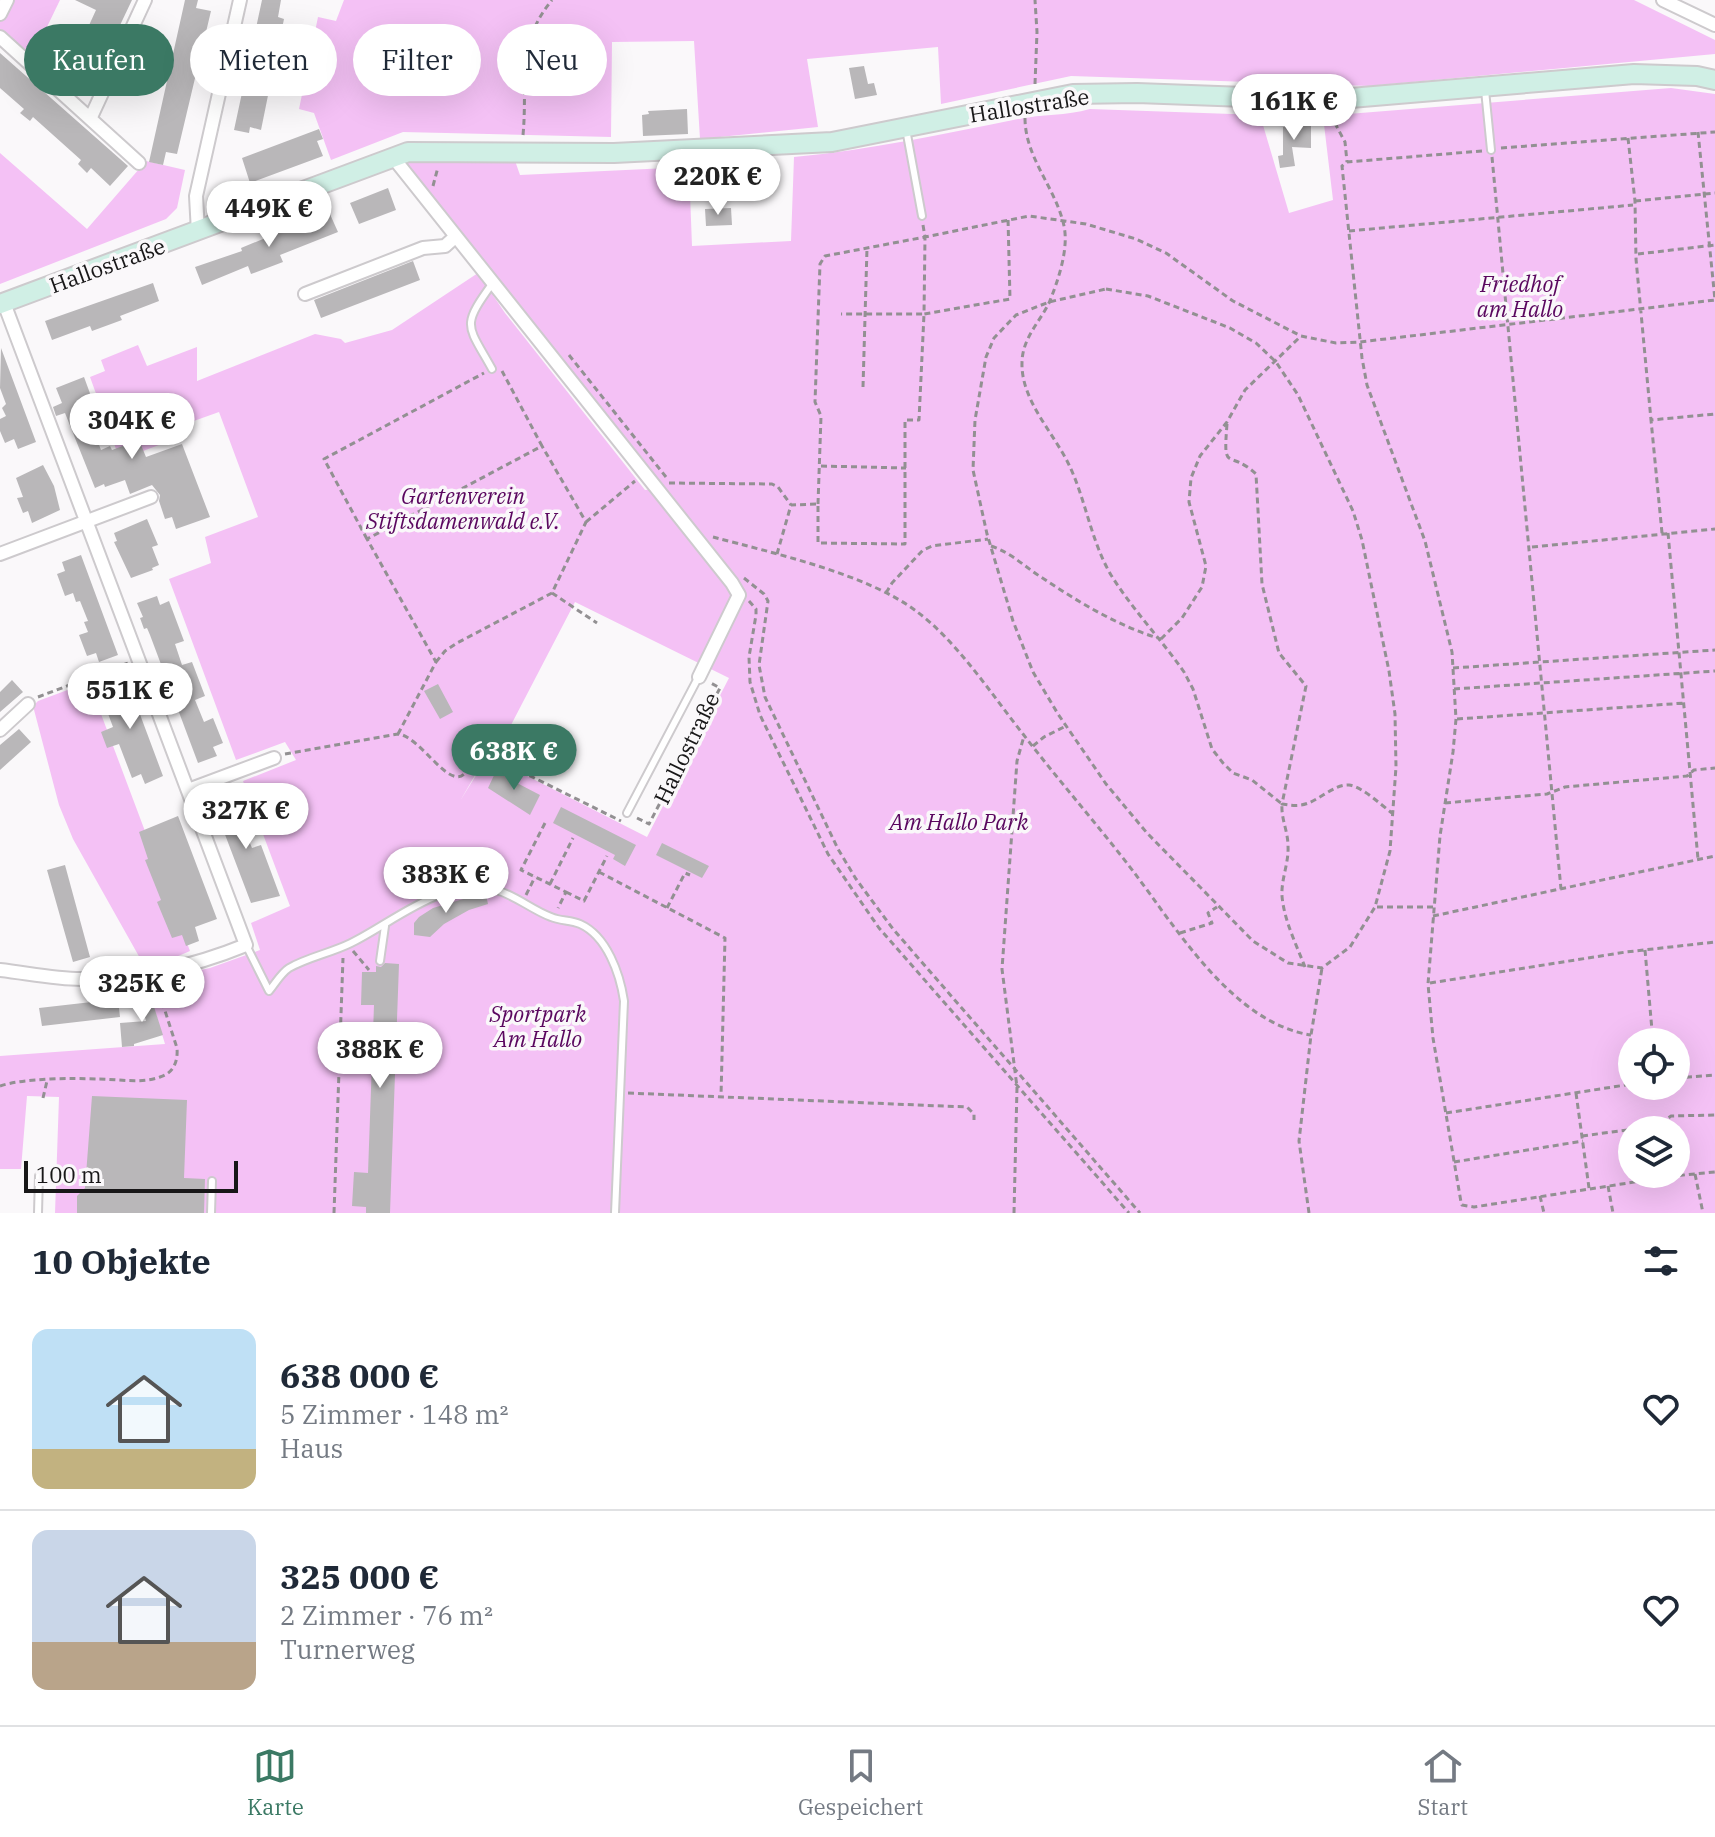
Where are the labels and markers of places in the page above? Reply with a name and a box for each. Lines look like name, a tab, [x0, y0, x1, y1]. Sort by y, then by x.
pin: 161K €	[1229, 74, 1359, 142]
pin: 220K €	[653, 149, 783, 217]
pin: 449K €	[204, 181, 334, 249]
pin: 304K €	[67, 393, 197, 461]
pin: 551K €	[65, 663, 195, 731]
pin: 638K €	[449, 724, 579, 792]
pin: 327K €	[181, 783, 311, 851]
pin: 383K €	[381, 847, 511, 915]
pin: 325K €	[77, 956, 207, 1024]
pin: 388K €	[315, 1022, 445, 1090]

